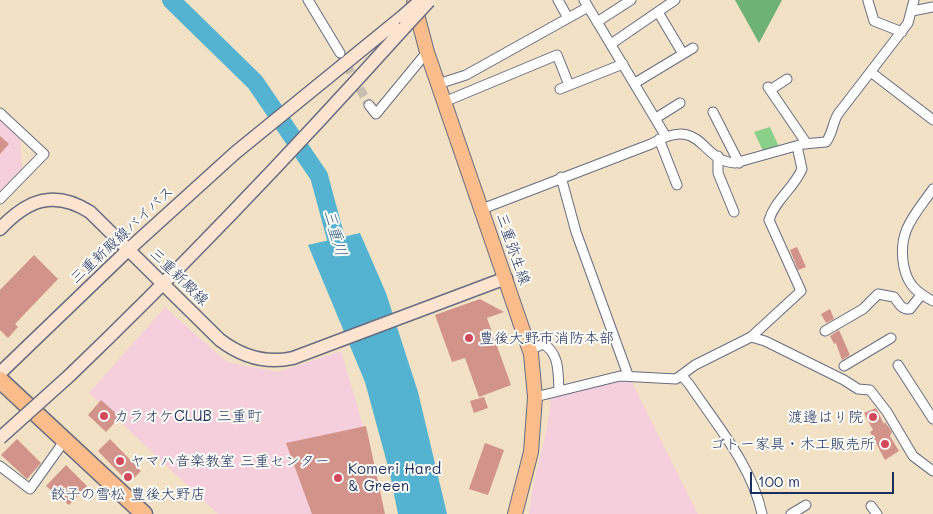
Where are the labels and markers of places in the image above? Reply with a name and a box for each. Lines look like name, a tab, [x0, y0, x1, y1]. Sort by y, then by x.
place label: 豊後大野市消防本部	[479, 329, 614, 347]
marker: 豊後大野市消防本部	[463, 332, 475, 344]
place label: カラオケCLUB 三重町	[114, 407, 262, 425]
place label: 渡邊はり院	[788, 408, 863, 426]
marker: カラオケCLUB 三重町	[98, 410, 110, 422]
marker: 渡邊はり院	[867, 411, 879, 423]
place label: ゴトー家具・木工販売所	[710, 435, 875, 453]
marker: ゴトー家具・木工販売所	[879, 438, 891, 450]
place label: ヤマハ音楽教室 三重センター	[130, 452, 330, 470]
marker: ヤマハ音楽教室 三重センター	[114, 455, 126, 467]
place label: Komeri Hard & Green	[348, 460, 441, 495]
marker: 餃子の雪松 豊後大野店	[122, 471, 134, 483]
marker: Komeri Hard & Green	[332, 472, 344, 484]
place label: 餃子の雪松 豊後大野店	[51, 485, 205, 503]

